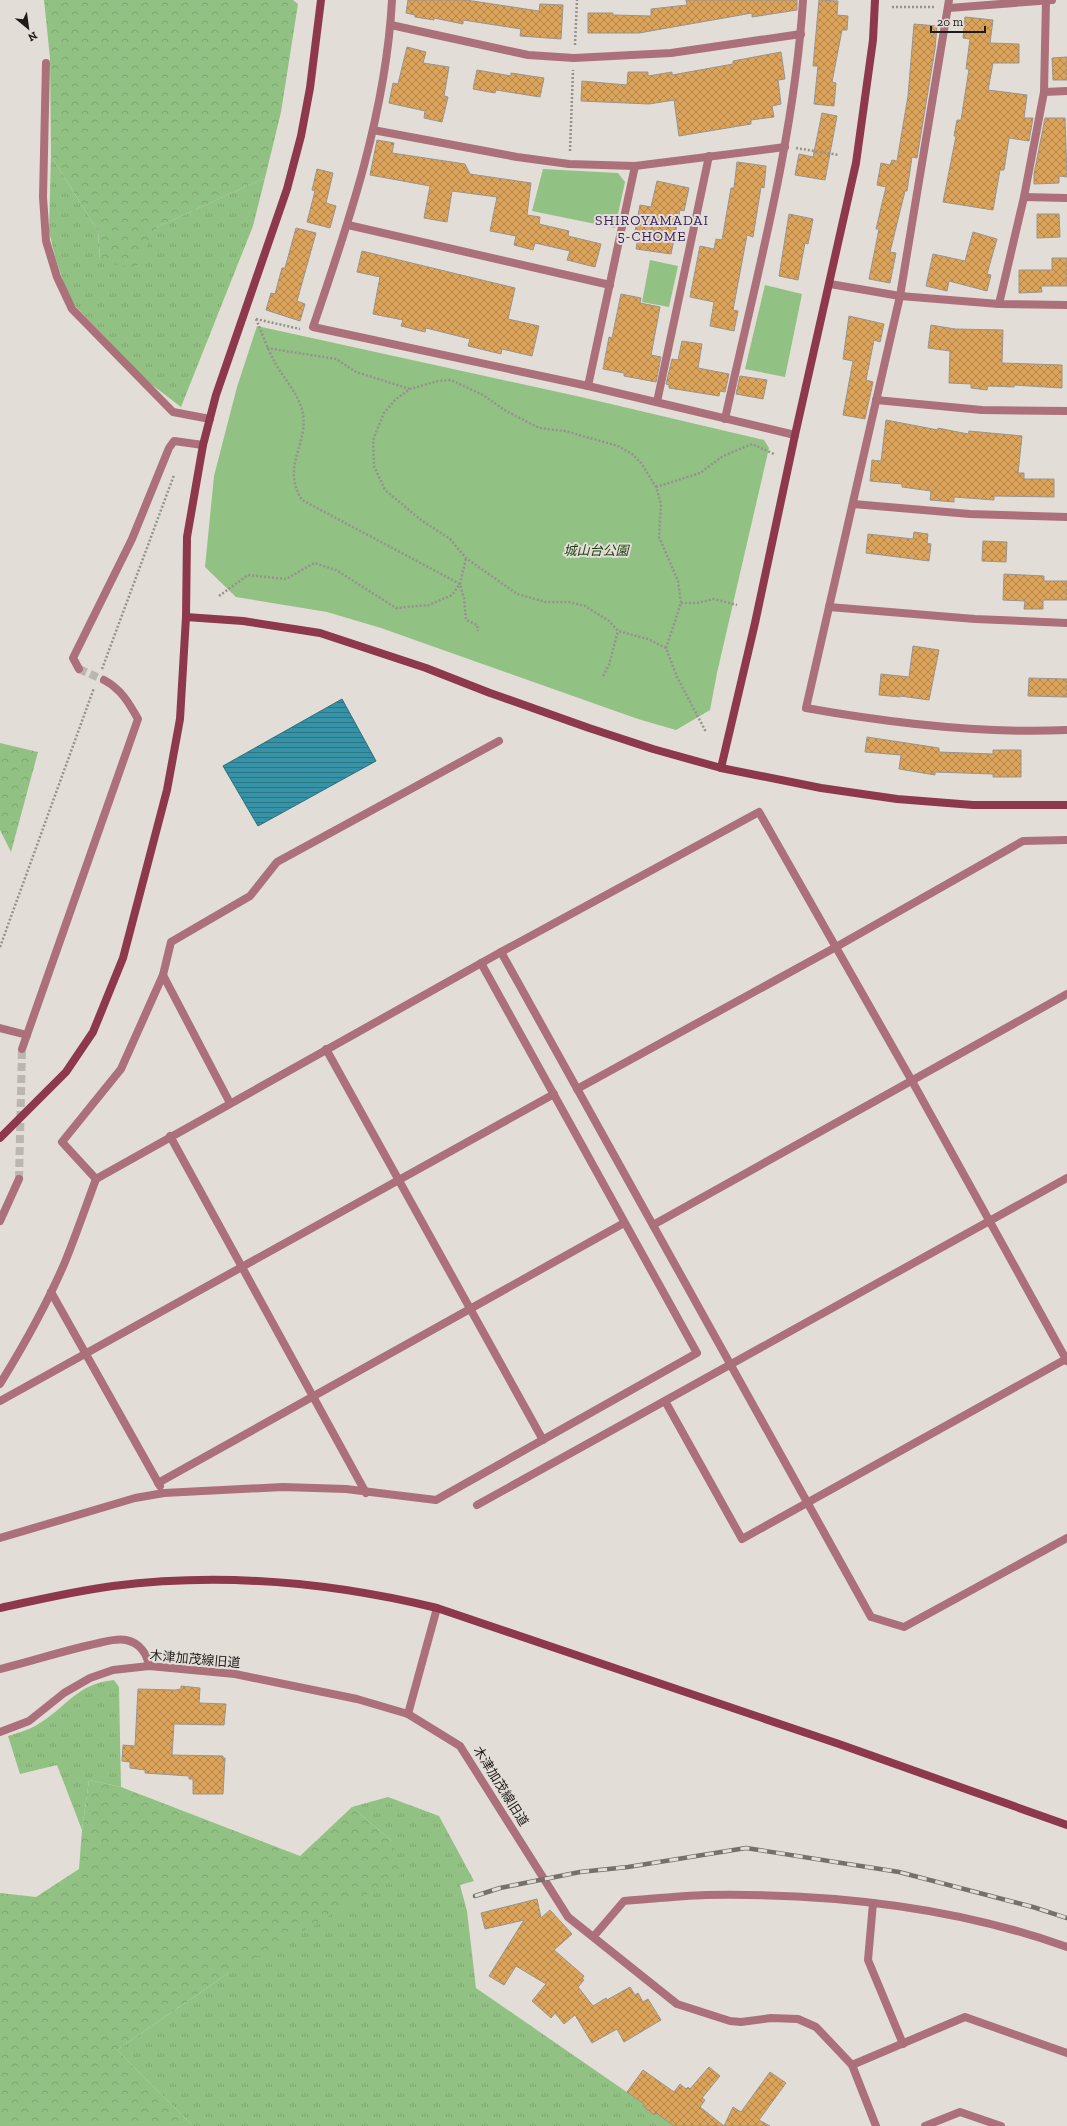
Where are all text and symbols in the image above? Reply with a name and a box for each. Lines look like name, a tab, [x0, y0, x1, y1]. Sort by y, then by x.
north arrow	[8, 8, 48, 48]
scale bar	[931, 8, 985, 34]
text: 20 m	[937, 15, 964, 29]
text: N	[25, 29, 39, 44]
district label: SHIROYAMADAI 5-CHOME	[595, 212, 709, 245]
park label: 城山台公園	[563, 543, 630, 558]
street label: 木津加茂線旧道	[149, 1648, 241, 1670]
street label: 木津加茂線旧道	[471, 1743, 531, 1829]

